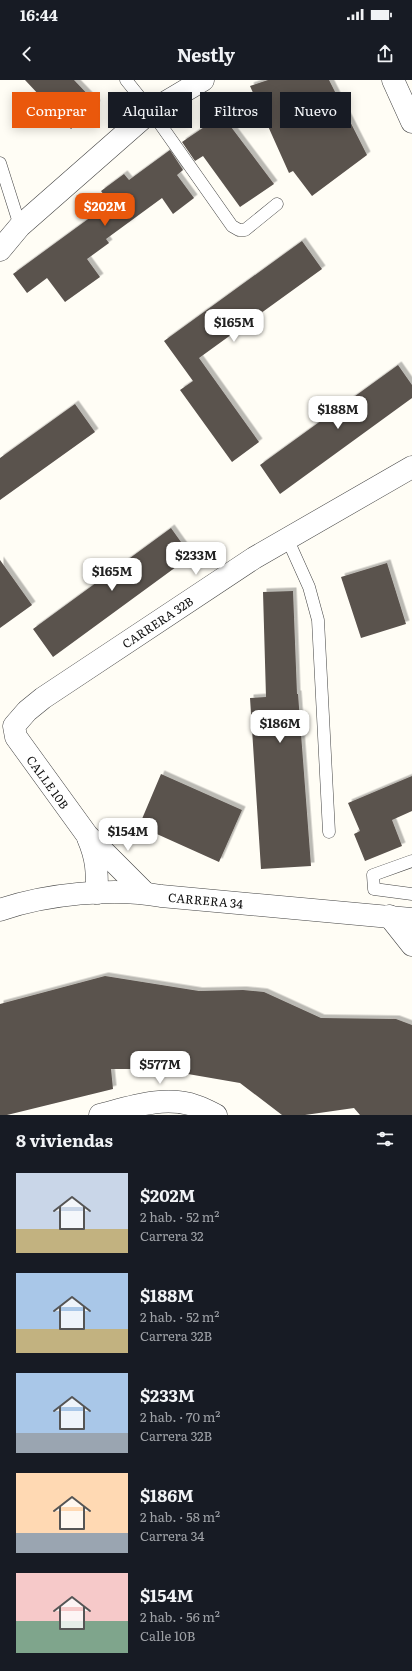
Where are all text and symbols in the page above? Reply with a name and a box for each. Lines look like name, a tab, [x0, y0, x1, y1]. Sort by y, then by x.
text: 16:44	[20, 3, 58, 26]
text: Nestly	[177, 41, 235, 68]
icon: back	[16, 43, 38, 65]
icon: share	[374, 43, 396, 65]
chip: Comprar	[12, 92, 100, 128]
chip: Alquilar	[108, 92, 192, 128]
chip: Filtros	[200, 92, 272, 128]
chip: Nuevo	[280, 92, 351, 128]
pin: $202M	[77, 193, 133, 227]
text: $202M	[84, 196, 126, 215]
pin: $165M	[206, 309, 262, 343]
text: $165M	[214, 312, 254, 331]
pin: $188M	[310, 396, 366, 430]
text: $188M	[317, 399, 359, 418]
pin: $233M	[168, 542, 224, 576]
text: $233M	[175, 545, 217, 564]
pin: $165M	[84, 558, 140, 592]
text: $165M	[92, 561, 132, 580]
street label: CARRERA 32B	[118, 592, 197, 652]
pin: $186M	[252, 710, 308, 744]
text: $186M	[259, 713, 301, 732]
street label: CALLE 10B	[22, 752, 74, 812]
pin: $154M	[100, 818, 156, 852]
text: $154M	[108, 821, 148, 840]
street label: CARRERA 34	[167, 888, 244, 913]
pin: $577M	[132, 1051, 188, 1085]
text: $577M	[139, 1054, 181, 1073]
text: 8 viviendas	[16, 1127, 113, 1152]
icon: filters	[374, 1128, 396, 1150]
text: $202M	[140, 1182, 195, 1207]
icon: home	[48, 1189, 96, 1237]
text: 2 hab. · 52 m²	[140, 1207, 219, 1226]
text: Carrera 32	[140, 1226, 204, 1245]
text: $188M	[140, 1282, 194, 1307]
icon: home	[48, 1289, 96, 1337]
text: 2 hab. · 52 m²	[140, 1307, 219, 1326]
text: Carrera 32B	[140, 1326, 212, 1345]
text: $233M	[140, 1382, 195, 1407]
icon: home	[48, 1389, 96, 1437]
text: 2 hab. · 70 m²	[140, 1407, 221, 1426]
text: Carrera 32B	[140, 1426, 212, 1445]
text: $186M	[140, 1482, 194, 1507]
icon: home	[48, 1489, 96, 1537]
text: 2 hab. · 58 m²	[140, 1507, 220, 1526]
text: Carrera 34	[140, 1526, 205, 1545]
text: $154M	[140, 1582, 193, 1607]
icon: home	[48, 1589, 96, 1637]
text: 2 hab. · 56 m²	[140, 1607, 220, 1626]
text: Calle 10B	[140, 1626, 195, 1645]

